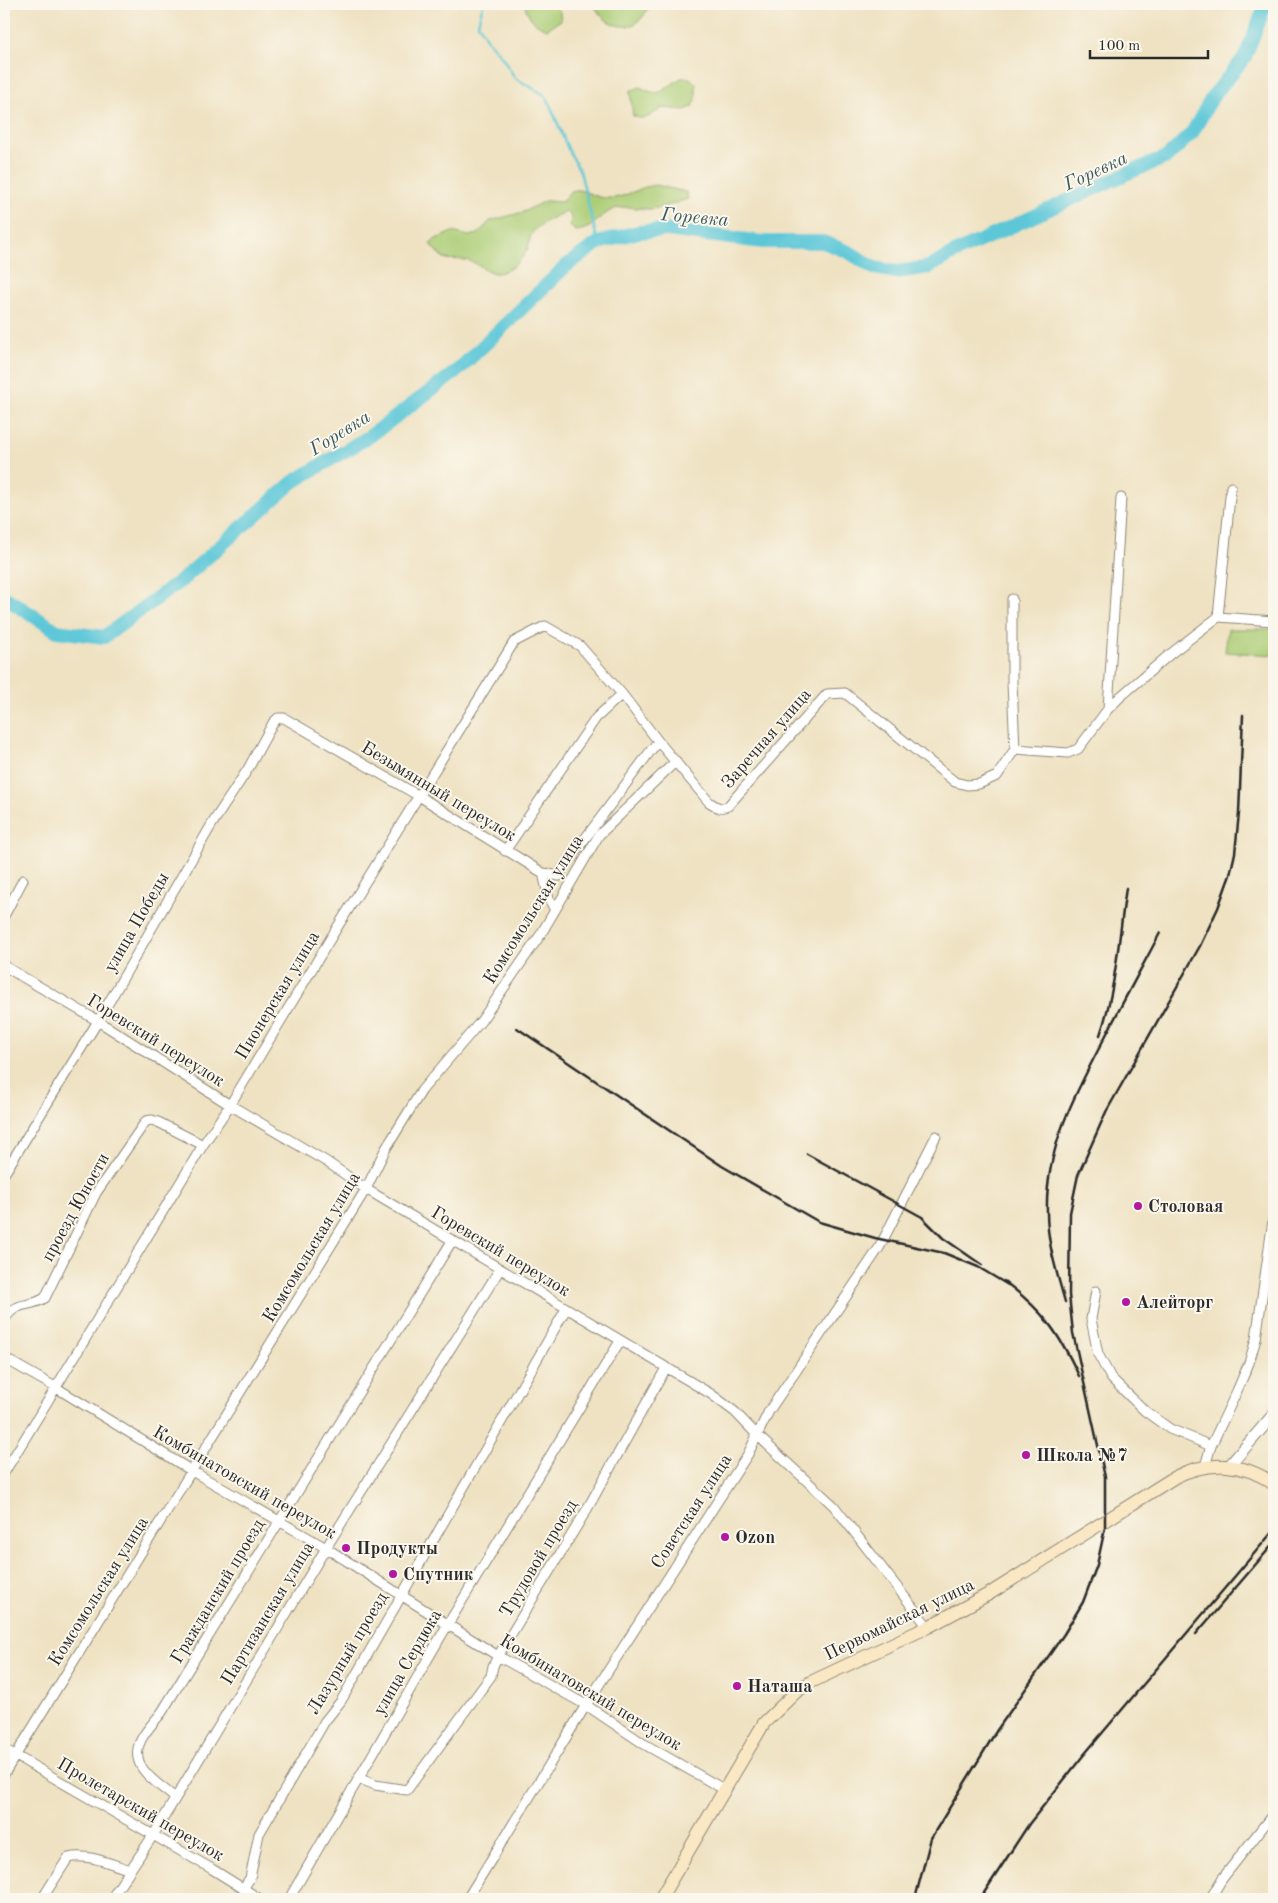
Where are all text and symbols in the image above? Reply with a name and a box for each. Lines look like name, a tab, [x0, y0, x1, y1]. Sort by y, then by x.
scale bar	[1090, 28, 1208, 60]
text: 100 m	[1098, 39, 1140, 54]
water label: Горевка	[1060, 149, 1131, 196]
water label: Горевка	[659, 206, 729, 231]
water label: Горевка	[306, 408, 374, 461]
street label: Заречная улица	[719, 685, 815, 792]
street label: Безымянный переулок	[358, 739, 519, 845]
street label: Комсомольская улица	[481, 832, 587, 987]
street label: улица Победы	[101, 869, 173, 976]
street label: Пионерская улица	[232, 928, 323, 1063]
street label: Горевский переулок	[84, 991, 227, 1090]
street label: проезд Юности	[39, 1150, 113, 1265]
street label: Комсомольская улица	[260, 1169, 364, 1326]
place label: Столовая	[1148, 1198, 1223, 1216]
marker: Столовая	[1132, 1200, 1144, 1212]
street label: Горевский переулок	[428, 1203, 573, 1300]
place label: Алейторг	[1136, 1294, 1213, 1312]
marker: Алейторг	[1120, 1296, 1132, 1308]
street label: Комбинатовский переулок	[150, 1423, 339, 1543]
place label: Школа №7	[1036, 1447, 1128, 1465]
marker: Школа №7	[1020, 1449, 1032, 1461]
street label: Советская улица	[648, 1451, 736, 1572]
street label: Трудовой проезд	[497, 1496, 581, 1620]
street label: Комсомольская улица	[46, 1514, 152, 1669]
street label: Гражданский проезд	[168, 1516, 268, 1667]
place label: Ozon	[735, 1529, 775, 1547]
marker: Ozon	[719, 1531, 731, 1543]
street label: Партизанская улица	[218, 1539, 318, 1688]
place label: Продукты	[356, 1540, 438, 1558]
marker: Продукты	[340, 1542, 352, 1554]
place label: Спутник	[403, 1566, 474, 1584]
marker: Спутник	[387, 1568, 399, 1580]
street label: Первомайская улица	[822, 1576, 977, 1664]
street label: Лазурный проезд	[304, 1589, 391, 1718]
street label: улица Сердюка	[370, 1606, 445, 1719]
street label: Комбинатовский переулок	[497, 1631, 684, 1754]
place label: Наташа	[747, 1678, 812, 1696]
marker: Наташа	[731, 1680, 743, 1692]
street label: Пролетарский переулок	[54, 1755, 227, 1865]

